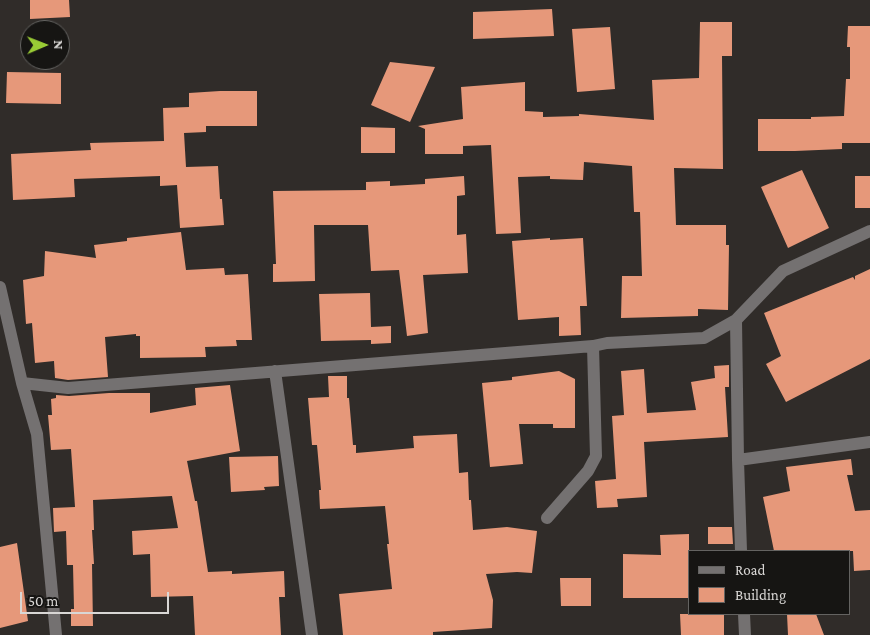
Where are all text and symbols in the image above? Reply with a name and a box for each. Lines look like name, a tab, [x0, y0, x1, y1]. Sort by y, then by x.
north arrow	[20, 20, 70, 70]
text: N	[51, 40, 67, 50]
legend	[688, 550, 850, 615]
text: Road	[735, 562, 765, 578]
scale bar	[22, 582, 171, 614]
text: Building	[735, 587, 786, 603]
text: 50 m	[28, 593, 58, 609]

